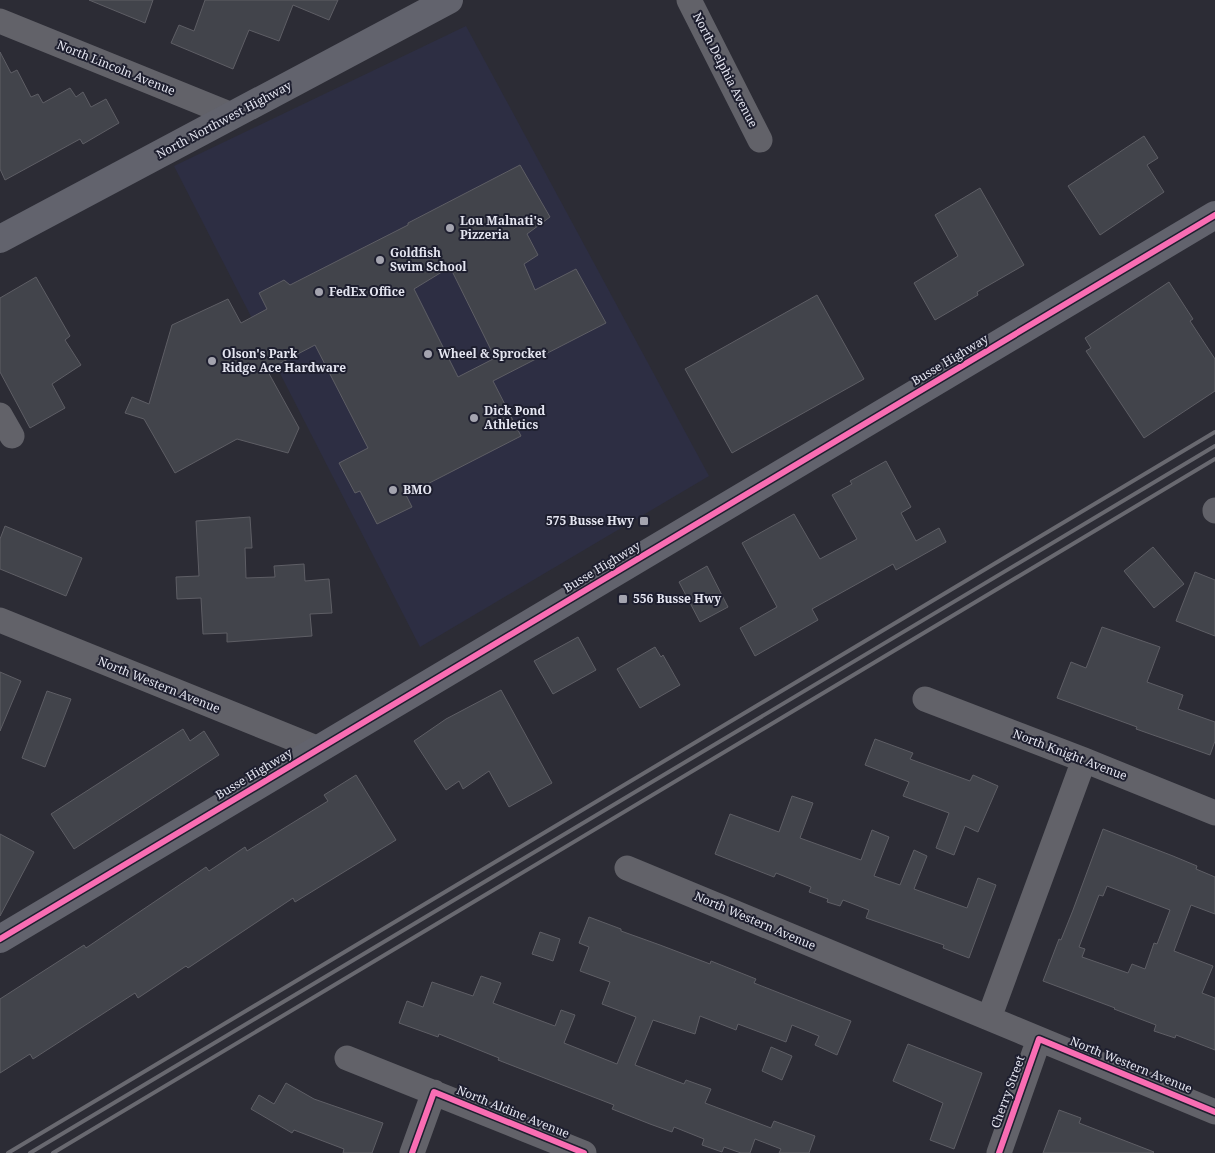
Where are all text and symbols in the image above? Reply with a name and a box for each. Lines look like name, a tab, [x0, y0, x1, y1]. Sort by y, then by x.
street label: North Delphia Avenue	[689, 9, 762, 130]
street label: North Lincoln Avenue	[55, 36, 178, 99]
street label: North Northwest Highway	[153, 77, 295, 162]
place label: Lou Malnati's Pizzeria	[460, 212, 543, 243]
marker: Lou Malnati's Pizzeria	[444, 222, 456, 234]
place label: Goldfish Swim School	[390, 244, 467, 275]
marker: Goldfish Swim School	[374, 254, 386, 266]
place label: FedEx Office	[329, 283, 405, 300]
marker: FedEx Office	[313, 286, 325, 298]
street label: Busse Highway	[908, 330, 992, 389]
place label: Olson's Park Ridge Ace Hardware	[222, 345, 346, 376]
place label: Wheel & Sprocket	[438, 345, 547, 362]
marker: Wheel & Sprocket	[422, 348, 434, 360]
marker: Olson's Park Ridge Ace Hardware	[206, 355, 218, 367]
place label: Dick Pond Athletics	[484, 402, 546, 433]
marker: Dick Pond Athletics	[468, 412, 480, 424]
place label: BMO	[403, 481, 432, 498]
marker: BMO	[387, 484, 399, 496]
place label: 575 Busse Hwy	[546, 512, 634, 529]
marker: 575 Busse Hwy	[638, 515, 650, 527]
street label: Busse Highway	[560, 537, 644, 596]
place label: 556 Busse Hwy	[633, 590, 721, 607]
marker: 556 Busse Hwy	[617, 593, 629, 605]
street label: North Western Avenue	[96, 652, 223, 717]
street label: North Knight Avenue	[1011, 725, 1130, 784]
street label: Busse Highway	[212, 744, 296, 803]
street label: North Western Avenue	[692, 887, 819, 954]
street label: North Western Avenue	[1068, 1032, 1195, 1097]
street label: Cherry Street	[987, 1053, 1029, 1130]
street label: North Aldine Avenue	[454, 1081, 572, 1142]

